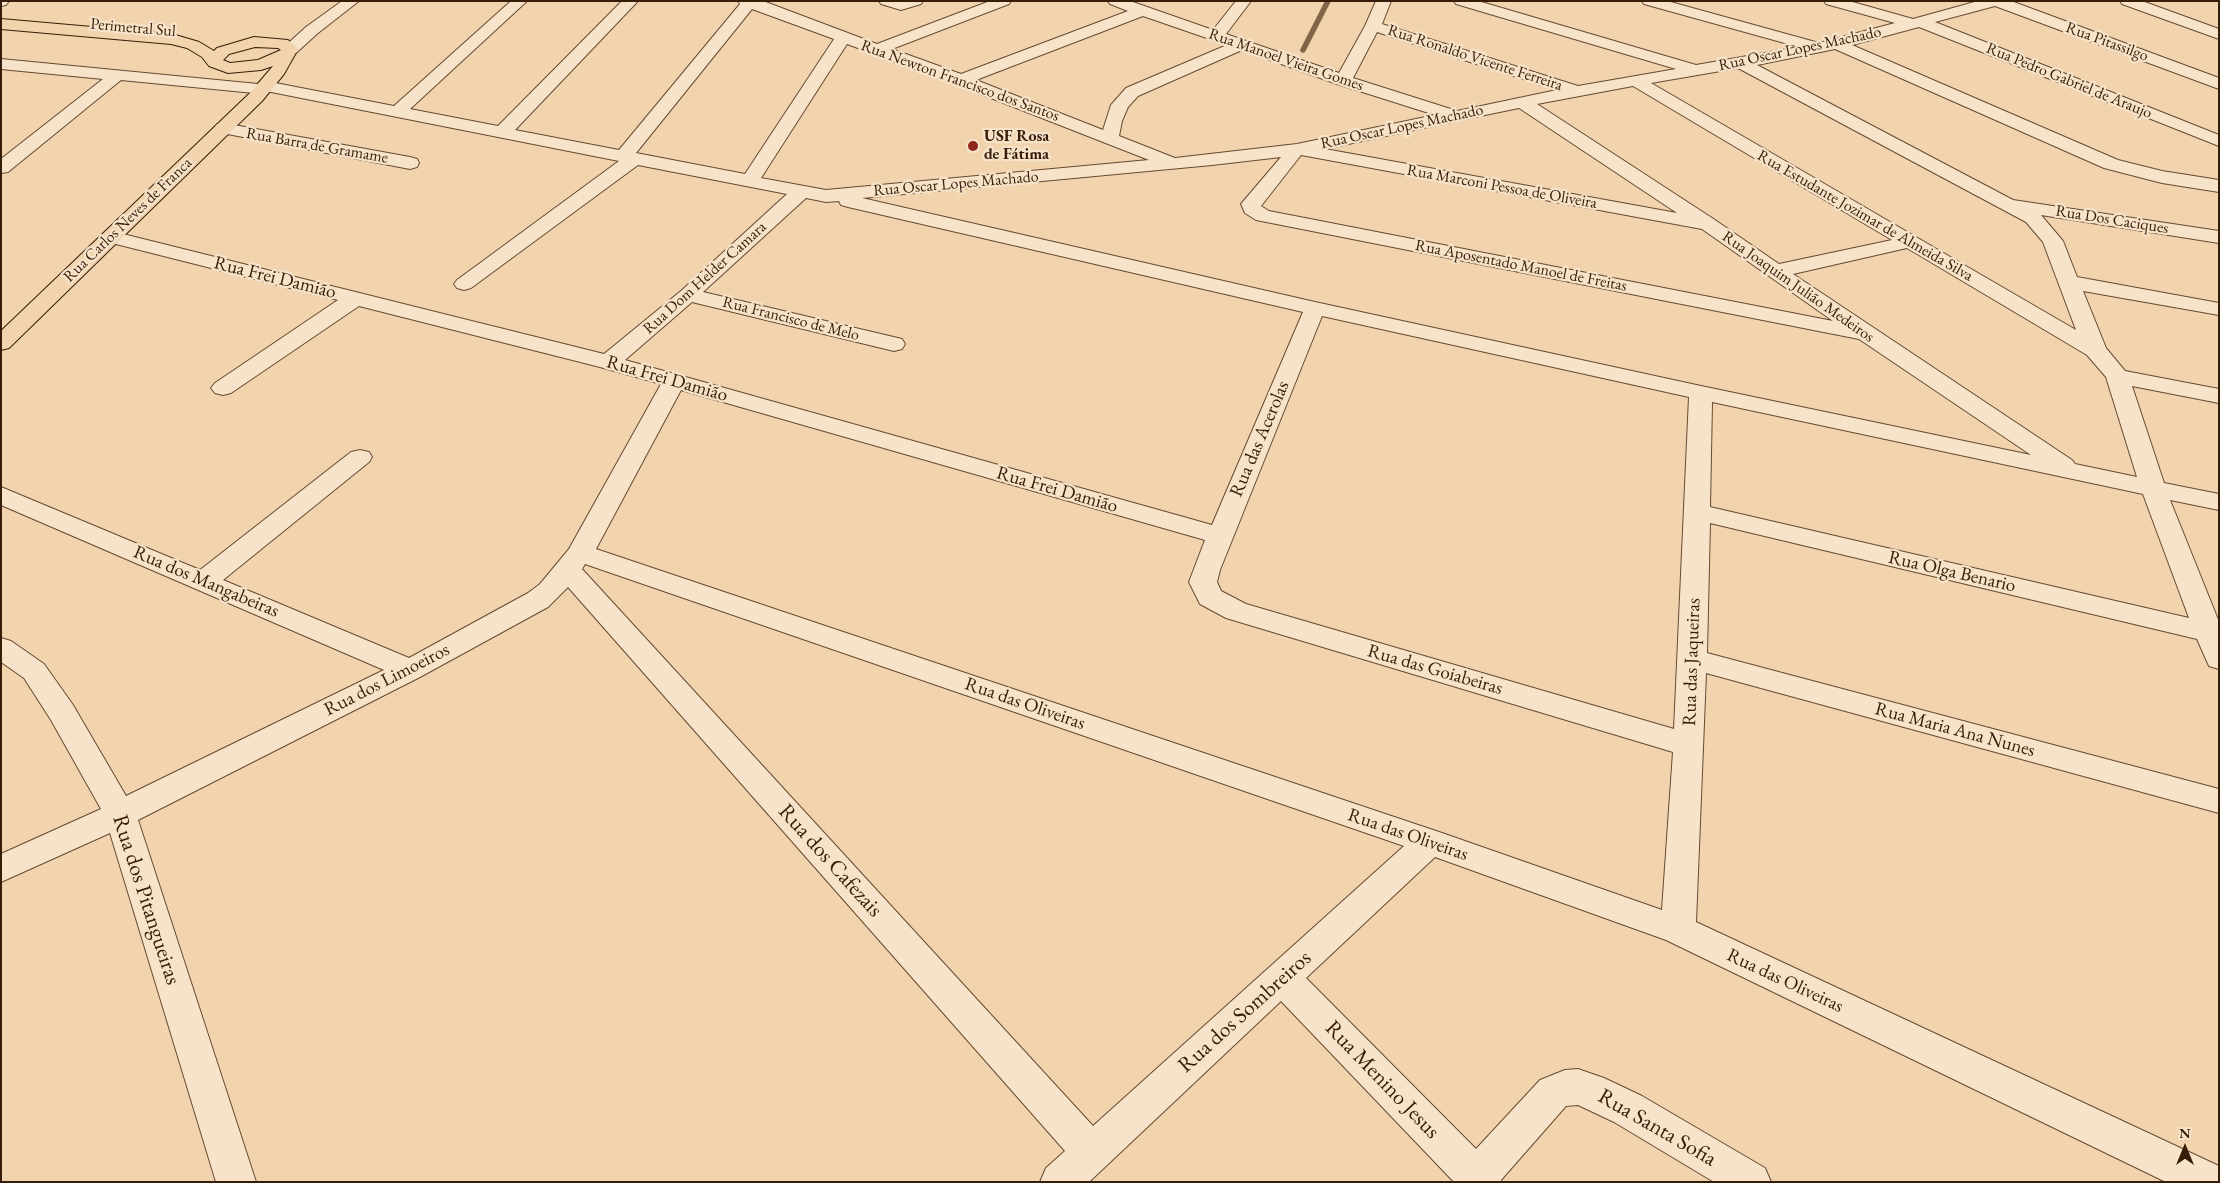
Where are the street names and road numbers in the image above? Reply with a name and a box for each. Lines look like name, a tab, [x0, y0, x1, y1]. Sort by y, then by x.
street label: Perimetral Sul	[89, 15, 177, 41]
street label: Rua Pitassilgo	[2063, 18, 2151, 66]
street label: Rua Ronaldo Vicente Ferreira	[1385, 21, 1565, 95]
street label: Rua Oscar Lopes Machado	[1717, 22, 1883, 76]
street label: Rua Manoel Vieira Gomes	[1206, 24, 1366, 96]
street label: Rua Newton Francisco dos Santos	[858, 36, 1062, 126]
street label: Rua Pedro Gabriel de Araujo	[1983, 39, 2155, 123]
street label: Rua Oscar Lopes Machado	[1319, 100, 1485, 154]
street label: Rua Barra de Gramame	[244, 124, 390, 168]
street label: Rua Estudante Jozimar de Almeida Silva	[1754, 146, 1976, 286]
street label: Rua Carlos Neves de Franca	[60, 154, 196, 286]
street label: Rua Marconi Pessoa de Oliveira	[1405, 161, 1599, 213]
street label: Rua Oscar Lopes Machado	[873, 167, 1039, 201]
street label: Rua Dos Caciques	[2054, 202, 2170, 238]
street label: Rua Dom Helder Camara	[639, 218, 771, 338]
street label: Rua Joaquim Julião Medeiros	[1718, 227, 1878, 347]
street label: Rua Aposentado Manoel de Freitas	[1414, 236, 1628, 296]
street label: Rua Frei Damião	[211, 252, 339, 304]
street label: Rua Francisco de Melo	[721, 293, 861, 345]
street label: Rua Frei Damião	[604, 351, 730, 407]
street label: Rua das Acerolas	[1225, 378, 1295, 500]
street label: Rua Frei Damião	[994, 462, 1120, 518]
street label: Rua dos Mangabeiras	[130, 541, 282, 623]
street label: Rua Olga Benario	[1886, 546, 2018, 598]
street label: Rua das Jaqueiras	[1678, 598, 1706, 726]
street label: Rua dos Limoeiros	[320, 639, 454, 721]
street label: Rua das Goiabeiras	[1365, 640, 1505, 700]
street label: Rua das Oliveiras	[962, 673, 1088, 735]
street label: Rua Maria Ana Nunes	[1872, 698, 2038, 762]
street label: Rua dos Cafezais	[772, 799, 888, 923]
street label: Rua das Oliveiras	[1345, 804, 1471, 866]
street label: Rua dos Pitangueiras	[106, 812, 186, 988]
street label: Rua das Oliveiras	[1723, 944, 1847, 1018]
street label: Rua dos Sombreiros	[1173, 945, 1317, 1079]
street label: Rua Menino Jesus	[1319, 1015, 1445, 1145]
street label: Rua Santa Sofia	[1593, 1083, 1721, 1173]

